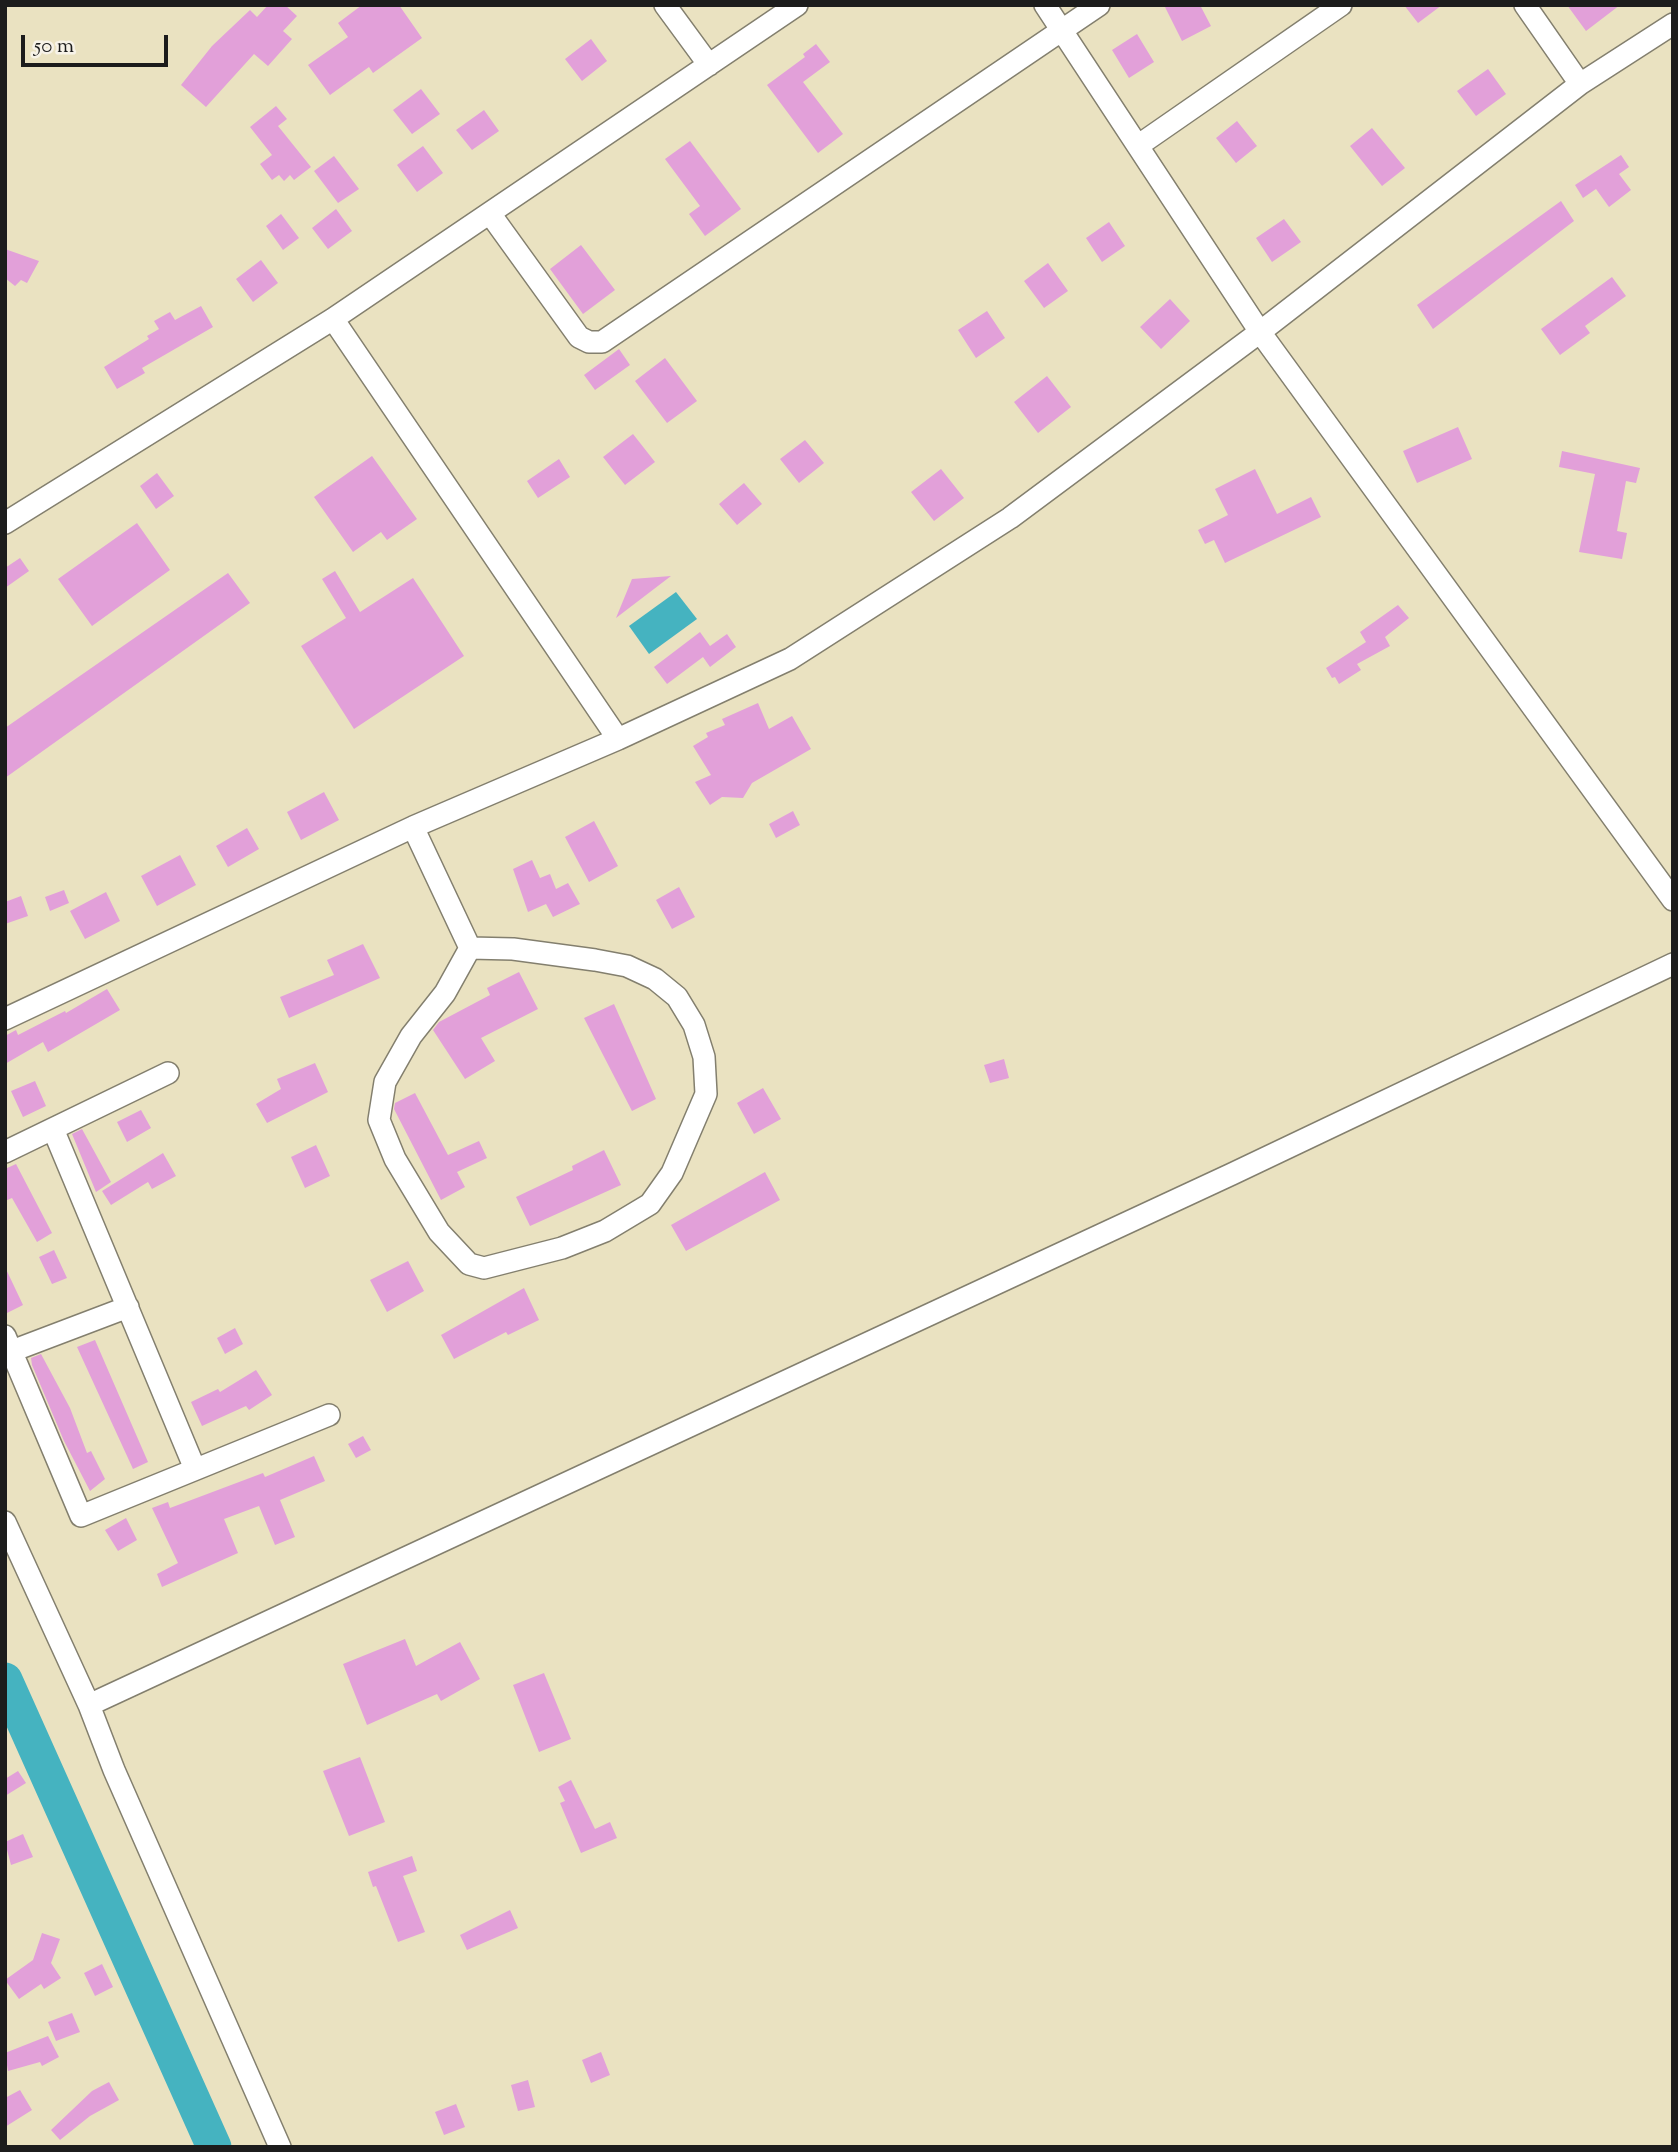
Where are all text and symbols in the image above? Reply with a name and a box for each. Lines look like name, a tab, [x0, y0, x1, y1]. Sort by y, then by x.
scale bar	[24, 21, 172, 65]
text: 50 m	[34, 32, 74, 62]

